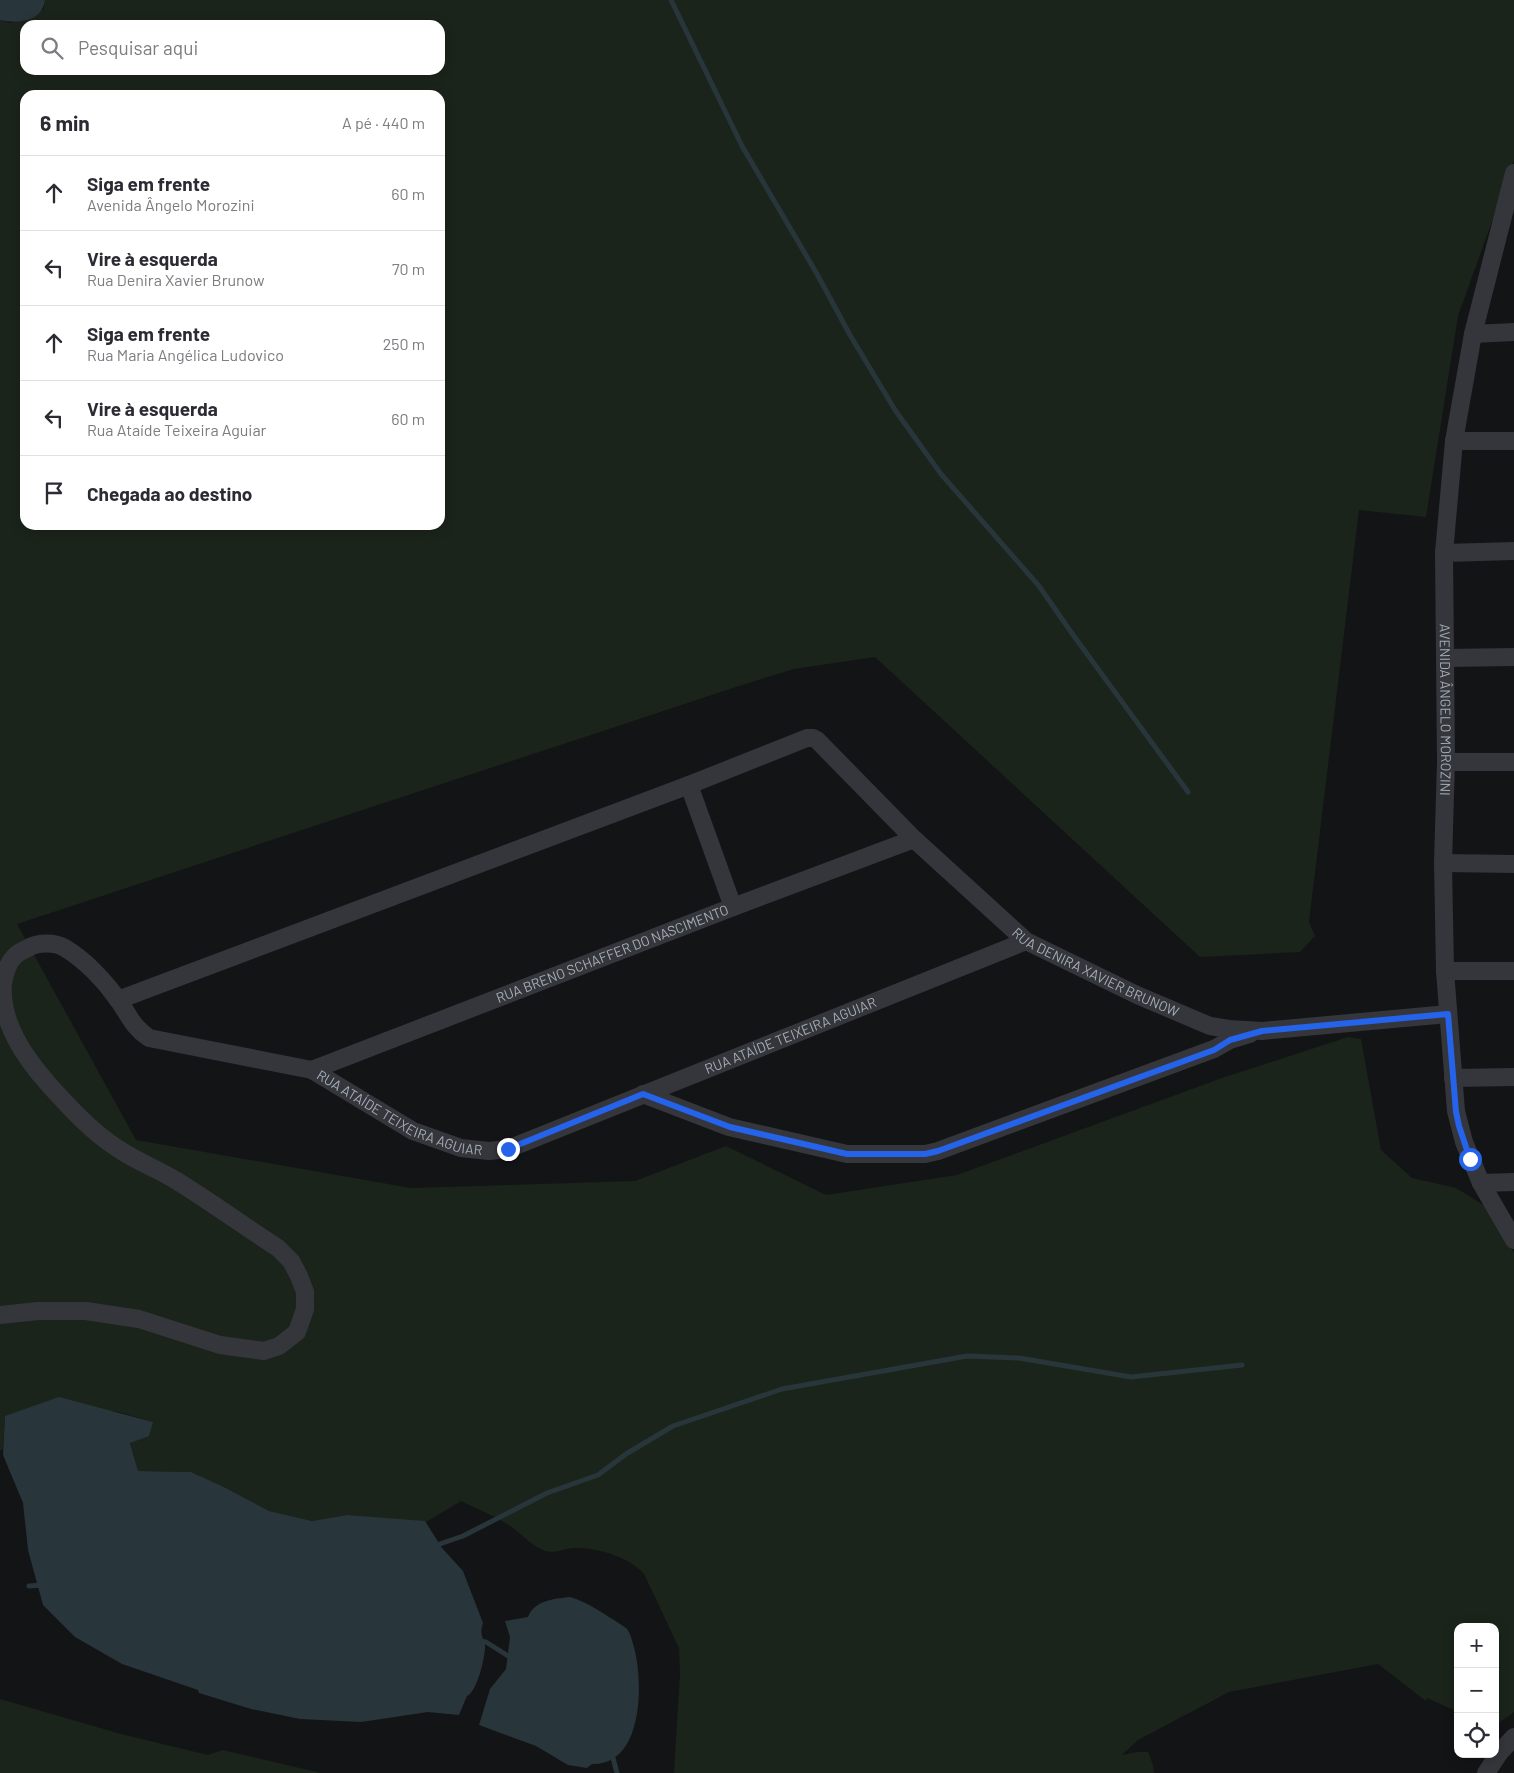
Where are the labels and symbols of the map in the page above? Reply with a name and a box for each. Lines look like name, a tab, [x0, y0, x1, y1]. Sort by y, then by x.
street label: AVENIDA ÂNGELO MOROZINI	[1437, 624, 1455, 796]
street label: RUA BRENO SCHAFFER DO NASCIMENTO	[493, 901, 731, 1006]
street label: RUA DENIRA XAVIER BRUNOW	[1009, 924, 1182, 1020]
street label: RUA ATAÍDE TEIXEIRA AGUIAR	[702, 993, 879, 1077]
street label: RUA ATAÍDE TEIXEIRA AGUIAR	[314, 1066, 483, 1158]
route end	[497, 1138, 520, 1161]
route start	[1459, 1148, 1482, 1171]

